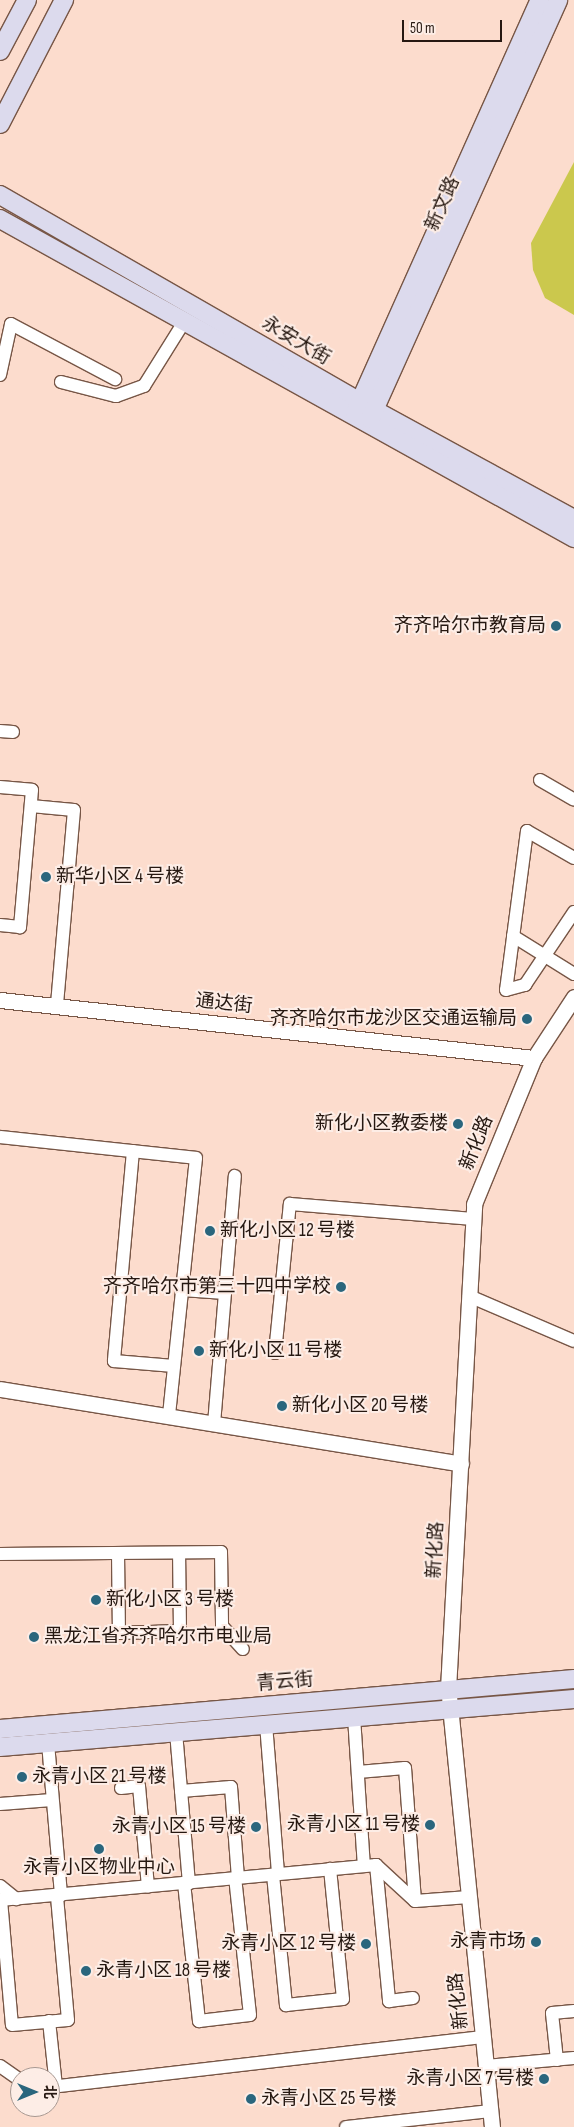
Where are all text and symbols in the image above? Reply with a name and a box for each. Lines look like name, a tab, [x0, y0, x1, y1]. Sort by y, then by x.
scale bar	[404, 10, 504, 42]
text: 50 m	[410, 19, 435, 38]
street label: 新文路	[421, 173, 465, 235]
street label: 永安大街	[257, 312, 335, 370]
place label: 齐齐哈尔市教育局	[394, 615, 546, 637]
marker: 齐齐哈尔市教育局	[550, 620, 562, 632]
place label: 新华小区 4 号楼	[56, 866, 184, 888]
marker: 新华小区 4 号楼	[40, 871, 52, 883]
street label: 通达街	[194, 990, 254, 1018]
place label: 齐齐哈尔市龙沙区交通运输局	[270, 1008, 517, 1030]
marker: 齐齐哈尔市龙沙区交通运输局	[521, 1013, 533, 1025]
street label: 新化路	[456, 1112, 498, 1174]
place label: 新化小区教委楼	[315, 1113, 448, 1135]
marker: 新化小区教委楼	[452, 1118, 464, 1130]
place label: 新化小区 12 号楼	[220, 1220, 355, 1242]
marker: 新化小区 12 号楼	[204, 1225, 216, 1237]
place label: 齐齐哈尔市第三十四中学校	[103, 1276, 331, 1298]
marker: 齐齐哈尔市第三十四中学校	[335, 1281, 347, 1293]
place label: 新化小区 11 号楼	[209, 1340, 342, 1362]
marker: 新化小区 11 号楼	[193, 1345, 205, 1357]
place label: 新化小区 20 号楼	[292, 1395, 428, 1417]
marker: 新化小区 20 号楼	[276, 1400, 288, 1412]
street label: 新化路	[423, 1521, 449, 1579]
place label: 新化小区 3 号楼	[106, 1589, 234, 1611]
marker: 新化小区 3 号楼	[90, 1594, 102, 1606]
place label: 黑龙江省齐齐哈尔市电业局	[44, 1626, 272, 1648]
marker: 黑龙江省齐齐哈尔市电业局	[28, 1631, 40, 1643]
street label: 青云街	[256, 1668, 314, 1696]
place label: 永青小区 21 号楼	[32, 1766, 167, 1788]
marker: 永青小区 21 号楼	[16, 1771, 28, 1783]
place label: 永青小区 11 号楼	[287, 1814, 420, 1836]
place label: 永青小区 15 号楼	[112, 1816, 246, 1838]
marker: 永青小区 11 号楼	[424, 1819, 436, 1831]
marker: 永青小区 15 号楼	[250, 1821, 262, 1833]
marker: 永青小区物业中心	[93, 1843, 105, 1855]
place label: 永青小区物业中心	[23, 1857, 175, 1879]
place label: 永青市场	[450, 1931, 526, 1953]
place label: 永青小区 12 号楼	[221, 1933, 356, 1955]
marker: 永青市场	[530, 1936, 542, 1948]
marker: 永青小区 12 号楼	[360, 1938, 372, 1950]
place label: 永青小区 18 号楼	[96, 1960, 231, 1982]
marker: 永青小区 18 号楼	[80, 1965, 92, 1977]
street label: 新化路	[445, 1971, 473, 2031]
north arrow	[10, 2067, 60, 2117]
place label: 永青小区 7 号楼	[406, 2068, 534, 2090]
marker: 永青小区 7 号楼	[538, 2073, 550, 2085]
text: 北	[41, 2085, 58, 2099]
place label: 永青小区 25 号楼	[261, 2088, 396, 2110]
marker: 永青小区 25 号楼	[245, 2093, 257, 2105]

